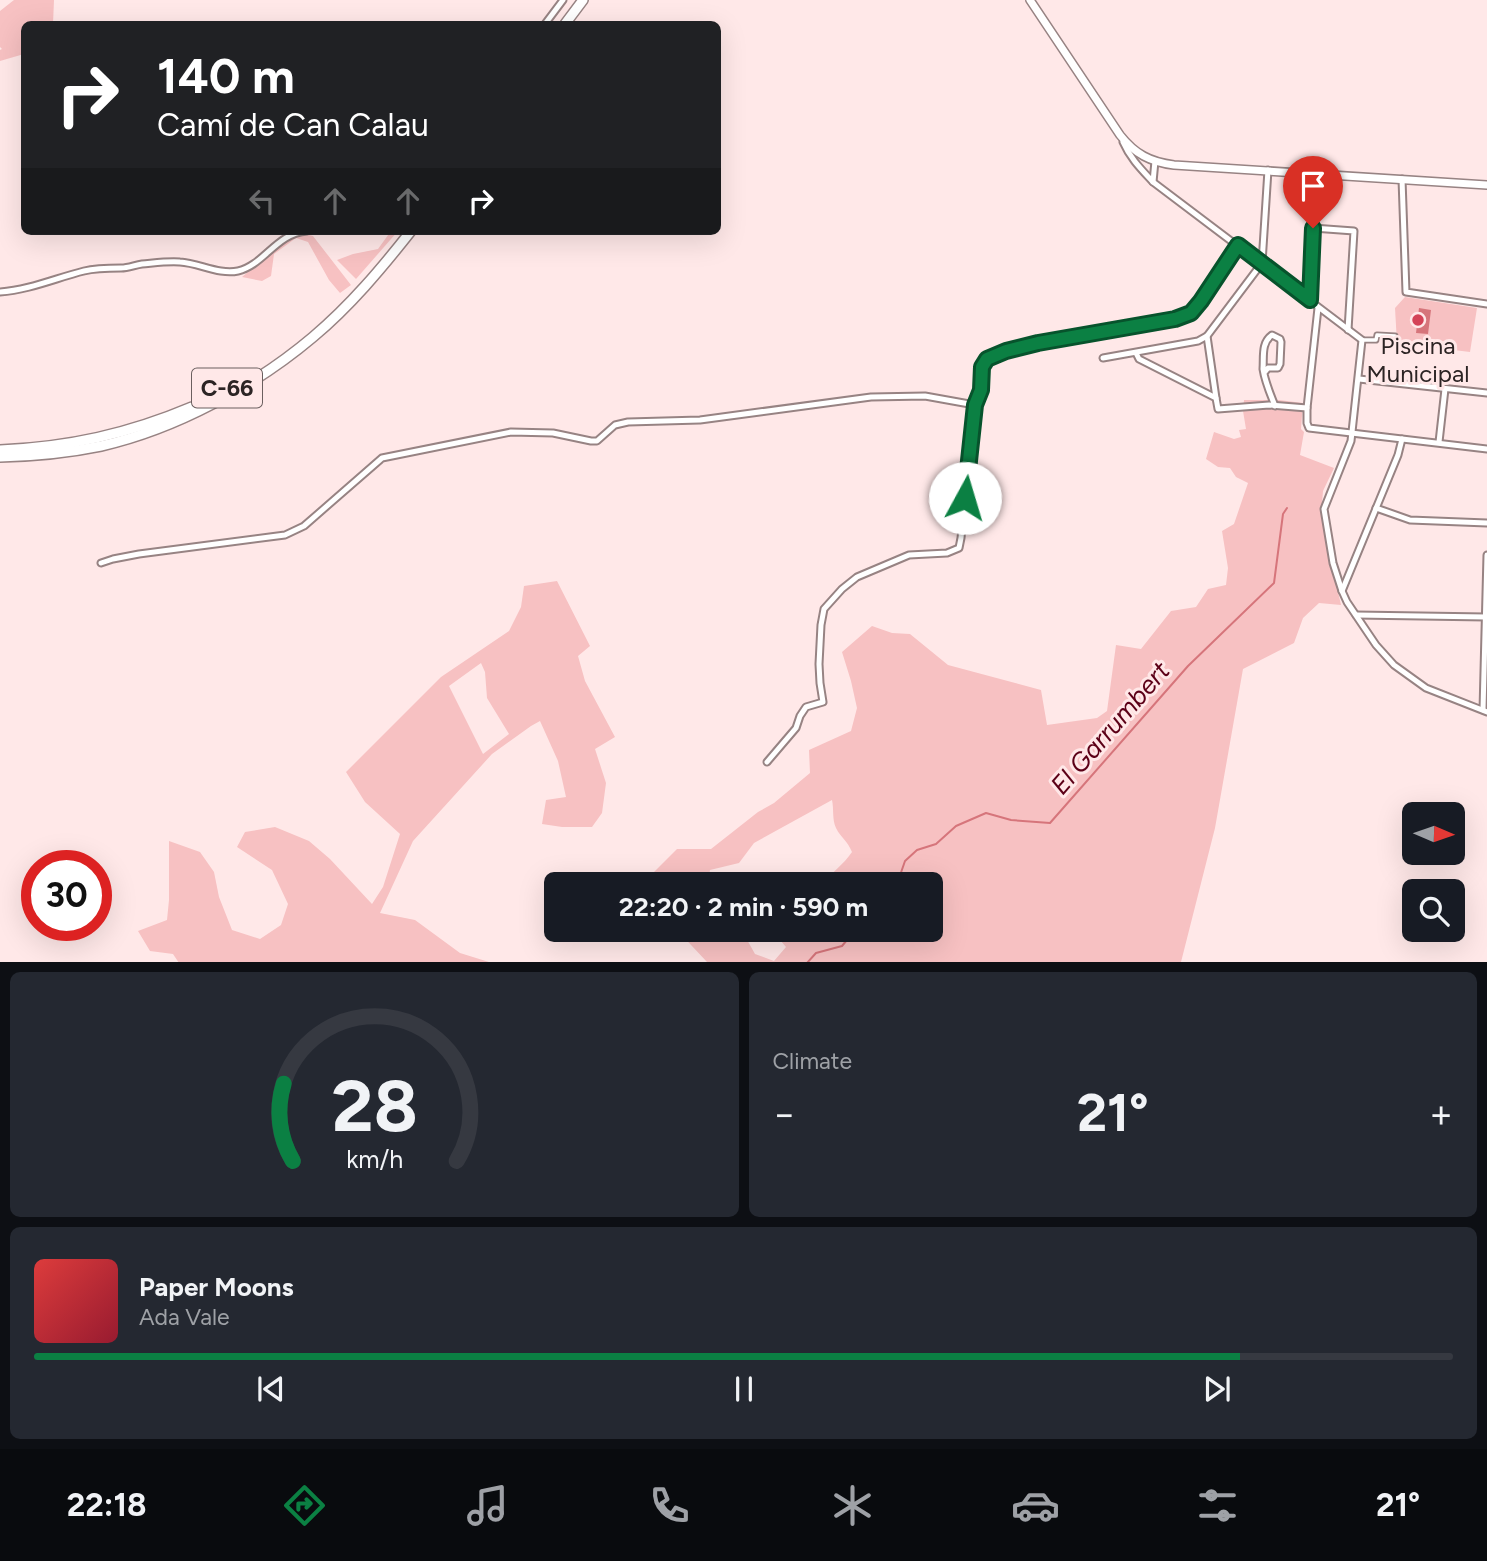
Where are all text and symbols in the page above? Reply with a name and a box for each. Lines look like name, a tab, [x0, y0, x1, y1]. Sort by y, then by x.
text: 140 m	[157, 46, 295, 105]
icon: right	[42, 49, 133, 140]
text: Camí de Can Calau	[157, 106, 429, 144]
pin	[1283, 156, 1343, 228]
icon: arrive	[1294, 167, 1332, 205]
icon: left	[243, 182, 281, 220]
icon: ahead	[316, 182, 354, 220]
icon: ahead	[389, 182, 427, 220]
icon: right	[462, 182, 500, 220]
marker: Piscina Municipal	[1410, 312, 1426, 328]
place label: Piscina Municipal	[1367, 331, 1469, 388]
road number: C-66	[192, 368, 262, 408]
position arrow	[928, 461, 1002, 535]
water label: El Garrumbert	[1044, 654, 1177, 801]
north arrow	[1402, 802, 1465, 864]
map controls	[1402, 802, 1465, 942]
speed limit sign: 30	[21, 850, 112, 941]
button: search	[1402, 879, 1465, 942]
text: 22:20 · 2 min · 590 m	[619, 891, 868, 923]
text: Climate	[773, 1047, 852, 1075]
text: 28	[331, 1062, 418, 1149]
text: 21°	[1077, 1082, 1149, 1144]
text: −	[773, 1091, 796, 1137]
text: +	[1429, 1091, 1453, 1137]
text: km/h	[346, 1143, 403, 1173]
text: Paper Moons	[139, 1271, 294, 1303]
text: Ada Vale	[139, 1303, 230, 1331]
icon: previous	[252, 1370, 290, 1408]
icon: pause	[725, 1370, 763, 1408]
icon: next	[1198, 1370, 1236, 1408]
icon: directions	[280, 1481, 329, 1530]
icon: music	[463, 1481, 512, 1530]
icon: phone	[645, 1481, 694, 1530]
icon: climate	[828, 1481, 877, 1530]
icon: car	[1011, 1481, 1060, 1530]
icon: filters	[1193, 1481, 1242, 1530]
text: 22:18	[67, 1486, 147, 1524]
text: 21°	[1376, 1486, 1420, 1524]

